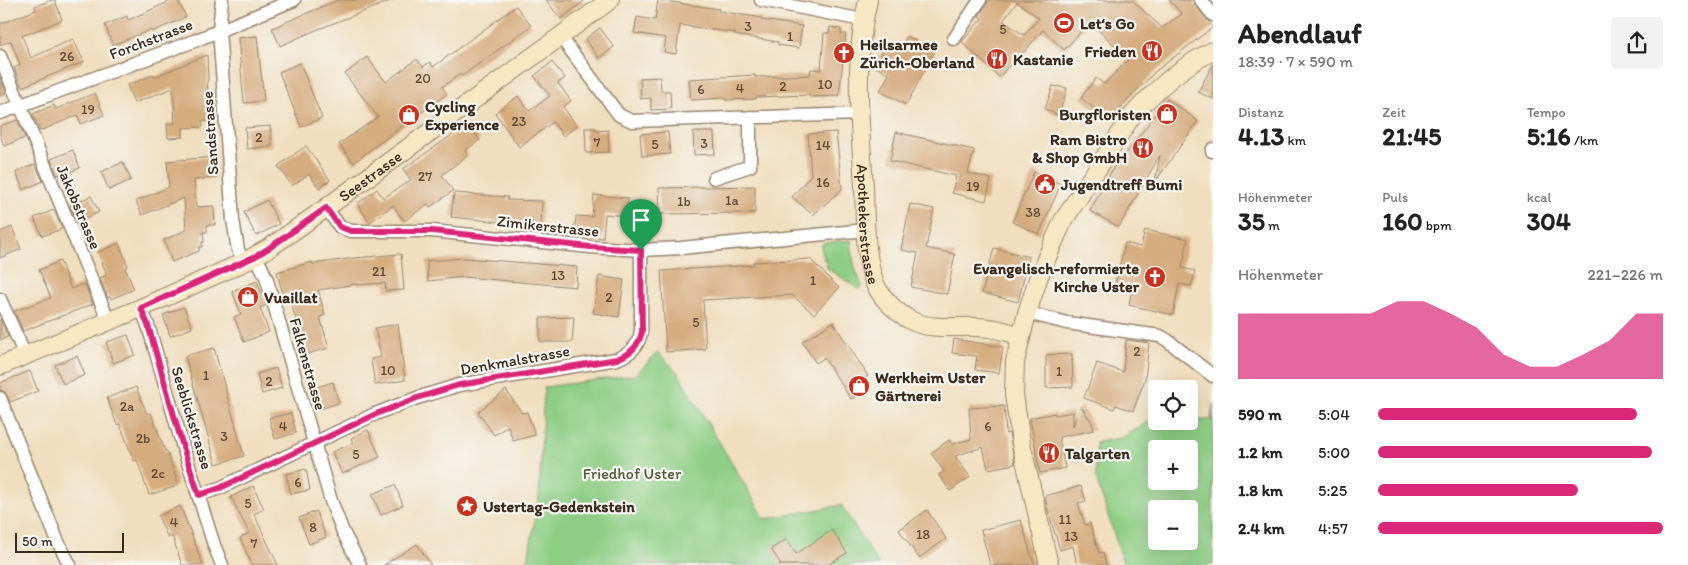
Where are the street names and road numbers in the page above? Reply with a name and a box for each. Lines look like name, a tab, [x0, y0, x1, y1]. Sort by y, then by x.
street label: Forchstrasse	[107, 14, 195, 64]
street label: Sandstrasse	[198, 90, 222, 176]
street label: Seestrasse	[334, 146, 405, 205]
street label: Jakobstrasse	[53, 162, 105, 252]
street label: Apothekerstrasse	[853, 163, 884, 287]
street label: Zimikerstrasse	[496, 211, 600, 241]
street label: Falkenstrasse	[286, 316, 330, 412]
street label: Denkmalstrasse	[459, 341, 571, 379]
street label: Seeblickstrasse	[167, 364, 217, 472]

